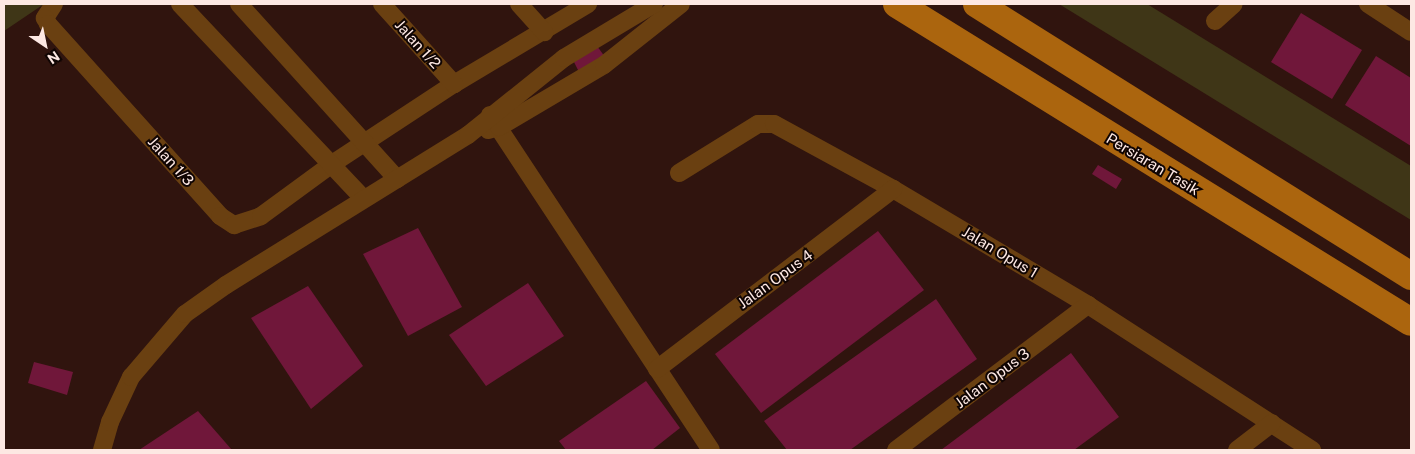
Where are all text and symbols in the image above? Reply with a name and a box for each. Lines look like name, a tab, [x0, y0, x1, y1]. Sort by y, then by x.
street label: Jalan 1/2	[391, 16, 445, 72]
north arrow	[20, 20, 70, 70]
text: N	[44, 48, 62, 67]
street label: Persiaran Tasik	[1103, 129, 1203, 199]
street label: Jalan 1/3	[144, 133, 198, 189]
street label: Jalan Opus 1	[959, 222, 1041, 282]
street label: Jalan Opus 4	[734, 246, 816, 312]
street label: Jalan Opus 3	[951, 344, 1033, 412]

